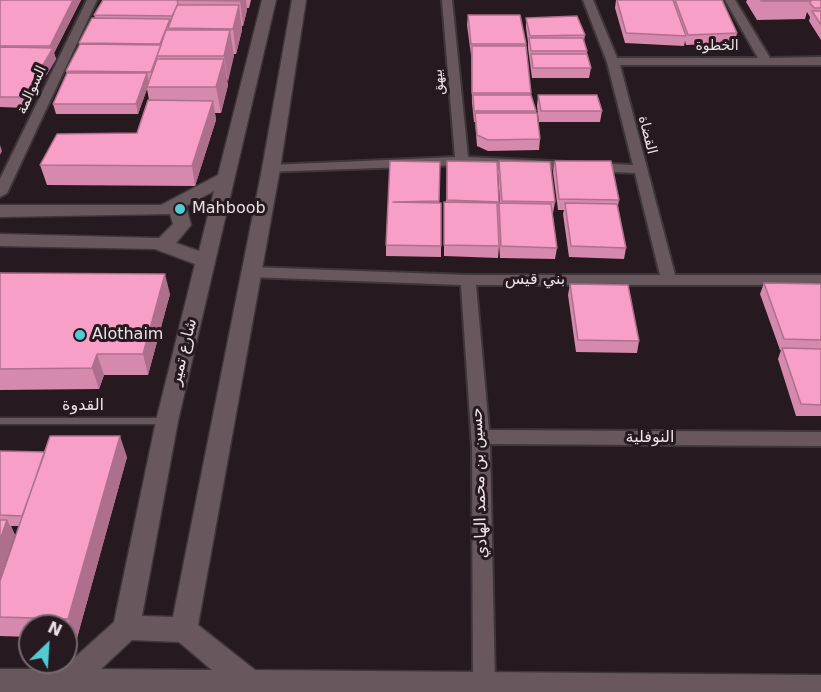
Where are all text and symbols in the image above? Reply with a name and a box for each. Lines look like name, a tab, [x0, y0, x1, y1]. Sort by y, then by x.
street label: الخطوة	[695, 38, 739, 54]
street label: السوالمة	[13, 63, 51, 117]
street label: بيهق	[429, 68, 449, 96]
street label: القضاة	[634, 114, 660, 156]
place label: Mahboob	[192, 199, 266, 219]
marker: Mahboob	[173, 202, 187, 216]
street label: بني قيس	[505, 270, 565, 290]
street label: شارع تمير	[166, 317, 202, 387]
place label: Alothaim	[92, 325, 163, 345]
marker: Alothaim	[73, 328, 87, 342]
street label: القدوة	[62, 396, 104, 416]
street label: حسين بن محمد الهادي	[468, 407, 492, 559]
street label: النوفلية	[626, 428, 674, 448]
north arrow	[18, 614, 78, 674]
text: N	[45, 618, 65, 640]

